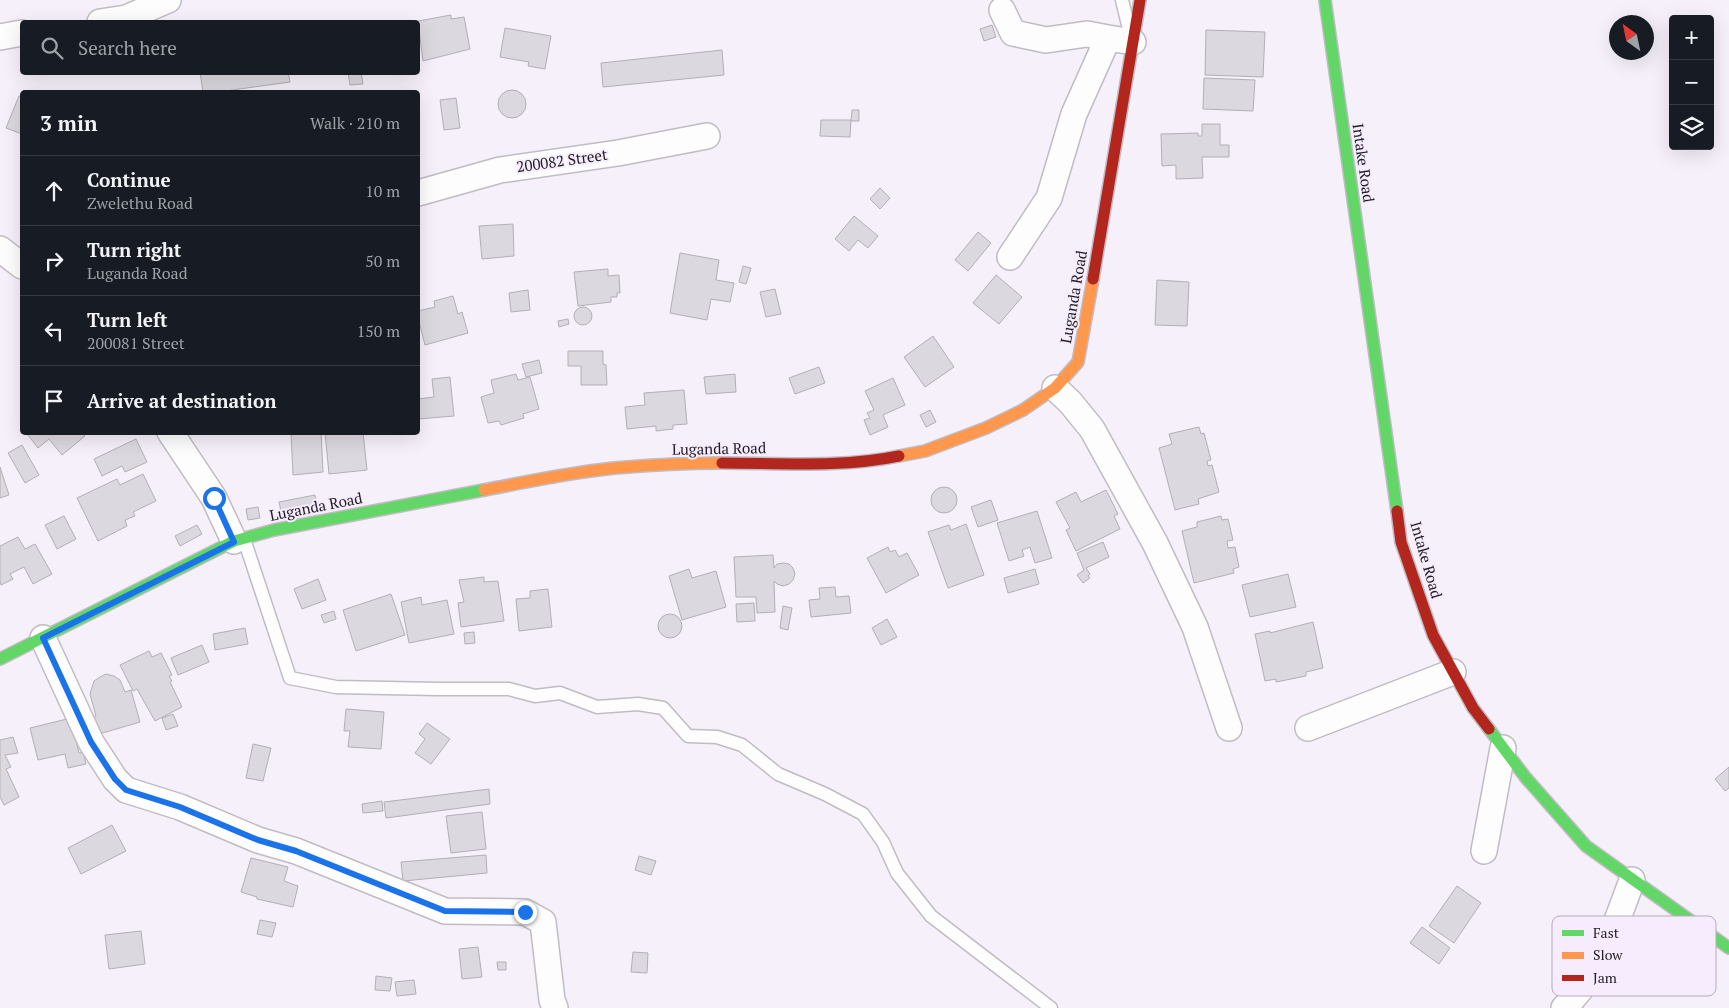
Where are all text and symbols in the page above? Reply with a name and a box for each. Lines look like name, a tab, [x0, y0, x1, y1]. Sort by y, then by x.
north arrow	[1609, 15, 1654, 60]
map controls	[1669, 15, 1714, 150]
button: +	[1669, 15, 1714, 60]
search box	[20, 20, 420, 75]
icon: search	[38, 34, 66, 62]
text: Search here	[78, 35, 177, 60]
button: −	[1669, 60, 1714, 105]
button: layers	[1669, 105, 1714, 150]
text: 3 min	[40, 109, 97, 137]
text: Walk · 210 m	[310, 112, 400, 134]
street label: Intake Road	[1349, 122, 1379, 204]
street label: 200082 Street	[515, 144, 609, 176]
text: Continue	[87, 167, 171, 192]
icon: ahead	[40, 177, 68, 205]
text: 10 m	[365, 180, 400, 202]
text: Zwelethu Road	[87, 192, 193, 214]
text: Turn right	[87, 237, 181, 262]
icon: right	[40, 247, 68, 275]
street label: Luganda Road	[1055, 249, 1091, 345]
text: 50 m	[365, 250, 400, 272]
text: Luganda Road	[87, 262, 188, 284]
text: Turn left	[87, 307, 168, 332]
icon: left	[40, 317, 68, 345]
text: 150 m	[357, 320, 400, 342]
text: 200081 Street	[87, 332, 185, 354]
icon: arrive	[40, 387, 68, 415]
text: Arrive at destination	[87, 388, 276, 413]
street label: Luganda Road	[672, 437, 766, 459]
route start	[203, 487, 226, 510]
street label: Luganda Road	[268, 487, 364, 525]
street label: Intake Road	[1406, 519, 1448, 601]
route end	[514, 901, 537, 924]
legend	[1552, 916, 1716, 996]
text: Fast	[1593, 923, 1620, 942]
text: Slow	[1593, 945, 1623, 964]
text: Jam	[1593, 968, 1617, 987]

